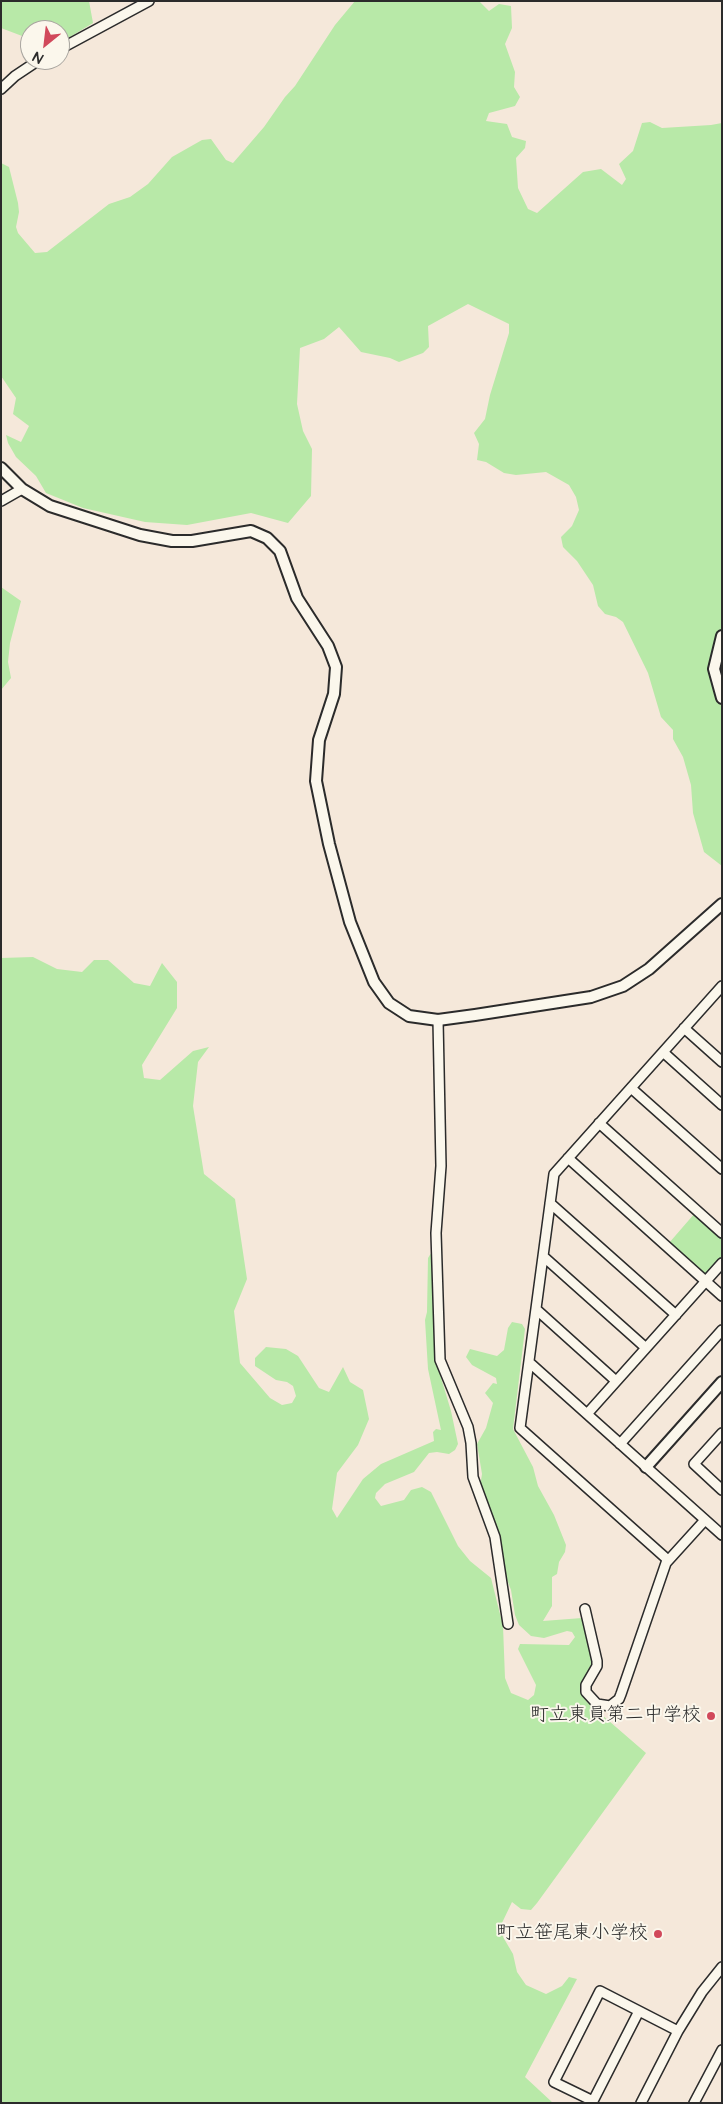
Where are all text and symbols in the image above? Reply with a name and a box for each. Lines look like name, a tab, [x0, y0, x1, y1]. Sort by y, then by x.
north arrow	[20, 20, 70, 70]
text: N	[30, 46, 47, 68]
place label: 町立東員第二中学校	[530, 1705, 701, 1727]
marker: 町立東員第二中学校	[705, 1710, 717, 1722]
place label: 町立笹尾東小学校	[496, 1923, 648, 1945]
marker: 町立笹尾東小学校	[652, 1928, 664, 1940]

